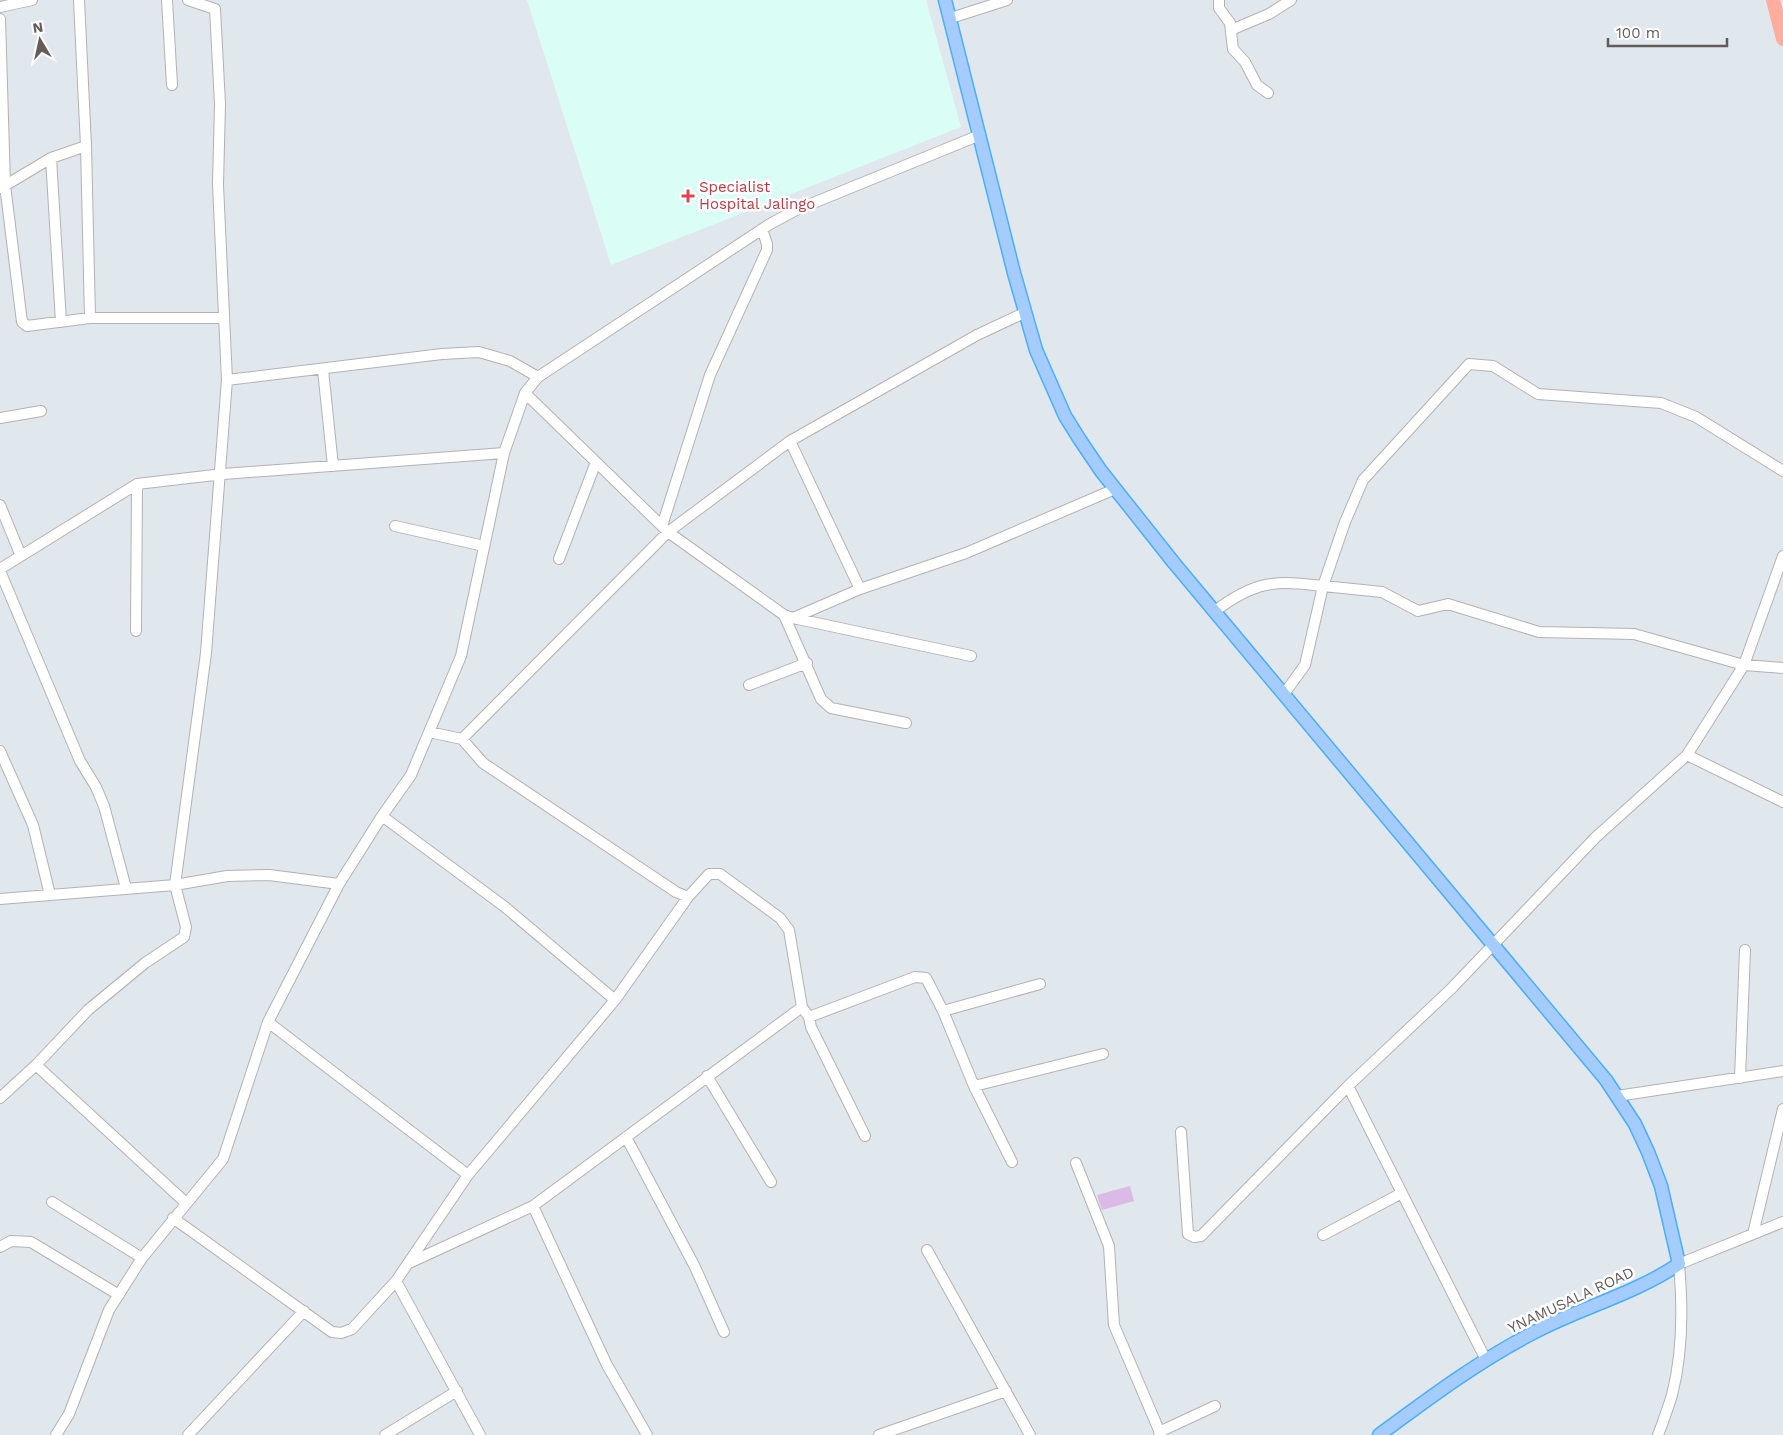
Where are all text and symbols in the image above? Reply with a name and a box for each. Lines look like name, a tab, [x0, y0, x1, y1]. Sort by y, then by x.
north arrow	[15, 15, 65, 65]
scale bar	[1608, 15, 1727, 47]
text: N	[32, 18, 44, 36]
text: 100 m	[1616, 24, 1660, 42]
place label: Specialist Hospital Jalingo	[699, 178, 815, 213]
marker: Specialist Hospital Jalingo	[681, 189, 695, 203]
street label: YNAMUSALA ROAD	[1505, 1263, 1637, 1337]

